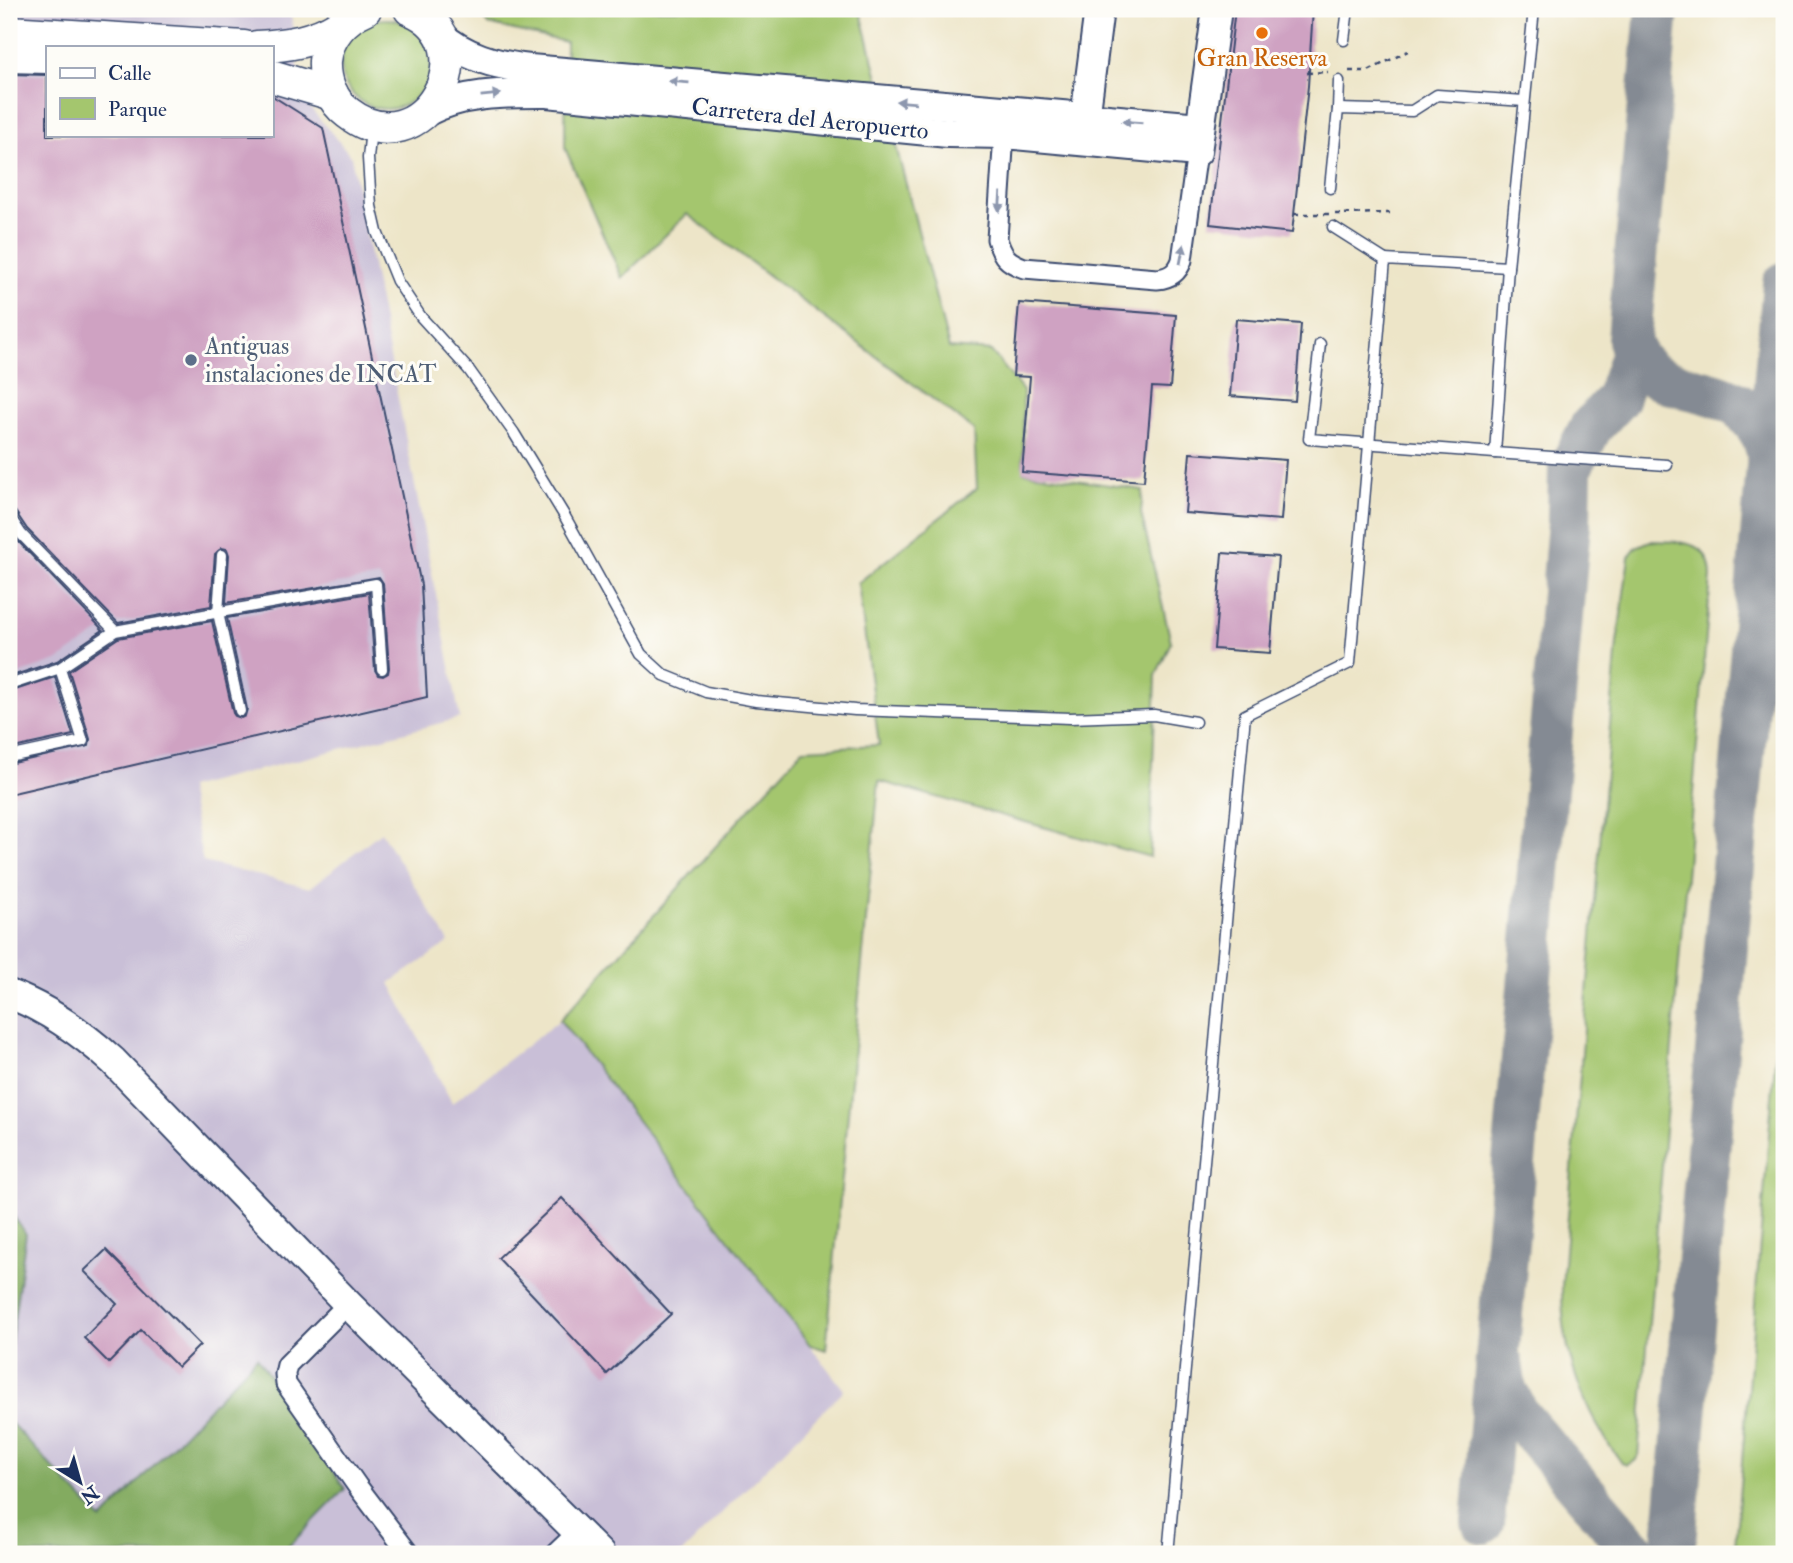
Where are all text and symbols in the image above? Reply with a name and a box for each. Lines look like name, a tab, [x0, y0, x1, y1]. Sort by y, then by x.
marker: Gran Reserva	[1254, 25, 1270, 41]
place label: Gran Reserva	[1197, 43, 1329, 74]
legend	[46, 46, 273, 136]
text: Calle	[108, 60, 152, 87]
one-way arrow	[668, 76, 690, 87]
one-way arrow	[480, 89, 502, 100]
street label: Carretera del Aeropuerto	[690, 91, 930, 147]
text: Parque	[108, 96, 167, 123]
one-way arrow	[895, 96, 917, 107]
one-way arrow	[1121, 116, 1143, 127]
one-way arrow	[994, 192, 1005, 214]
one-way arrow	[1176, 243, 1187, 265]
place label: Antiguas instalaciones de INCAT	[204, 331, 437, 390]
marker: Antiguas instalaciones de INCAT	[183, 352, 199, 368]
north arrow	[46, 1448, 116, 1518]
text: N	[75, 1479, 104, 1510]

